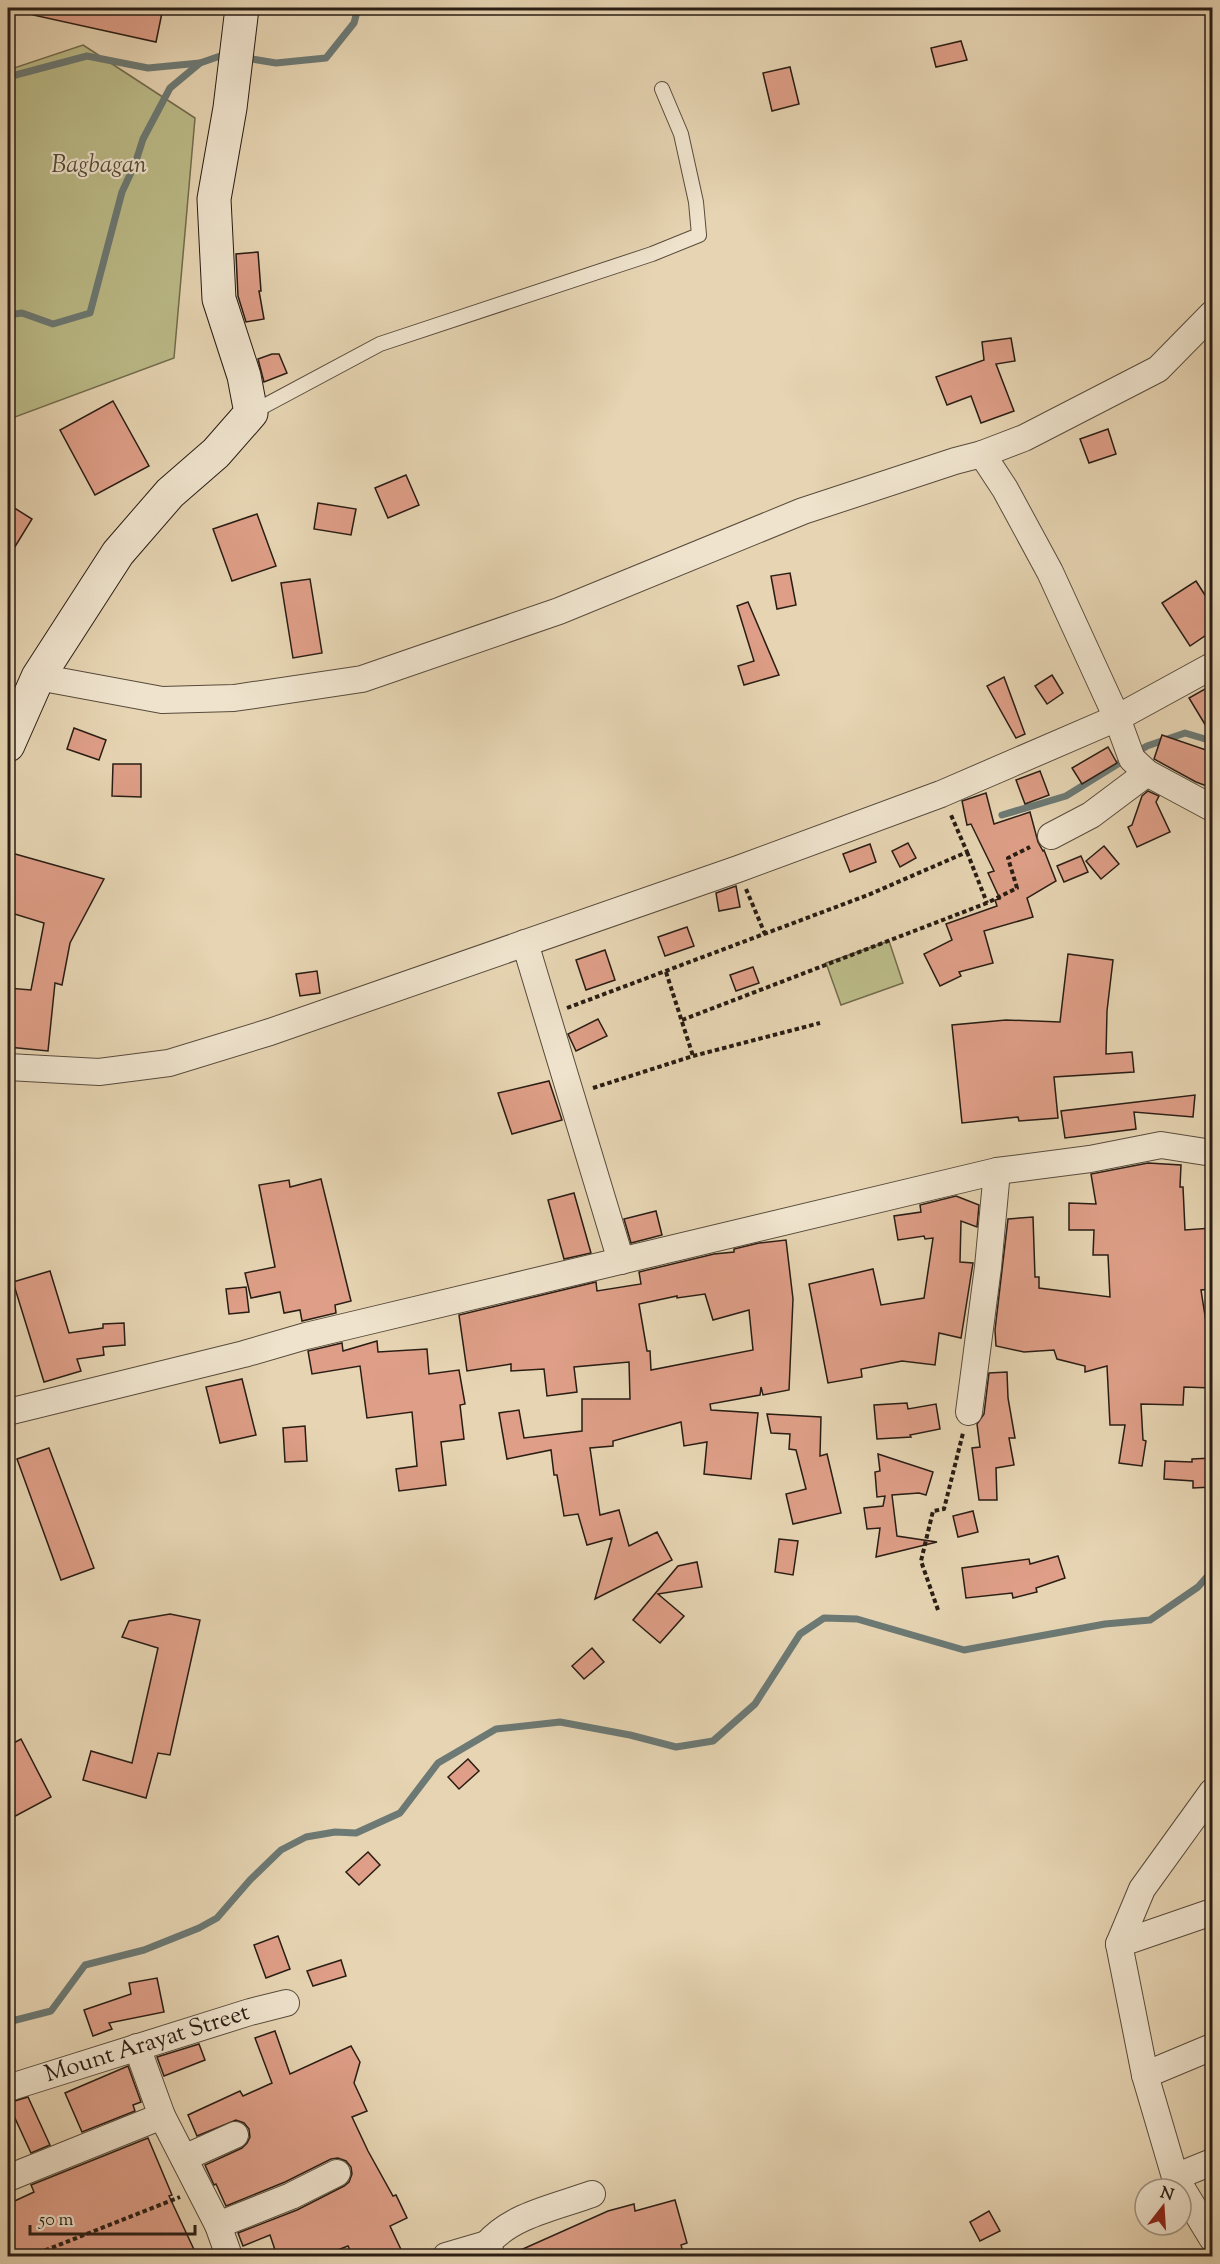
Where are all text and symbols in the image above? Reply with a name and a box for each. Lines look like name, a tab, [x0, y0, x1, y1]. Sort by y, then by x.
park label: Bagbagan	[51, 149, 147, 183]
street label: Mount Arayat Street	[41, 1996, 254, 2092]
north arrow	[1133, 2177, 1193, 2237]
text: N	[1157, 2182, 1176, 2208]
scale bar	[30, 2198, 195, 2236]
text: 50 m	[38, 2208, 74, 2234]

